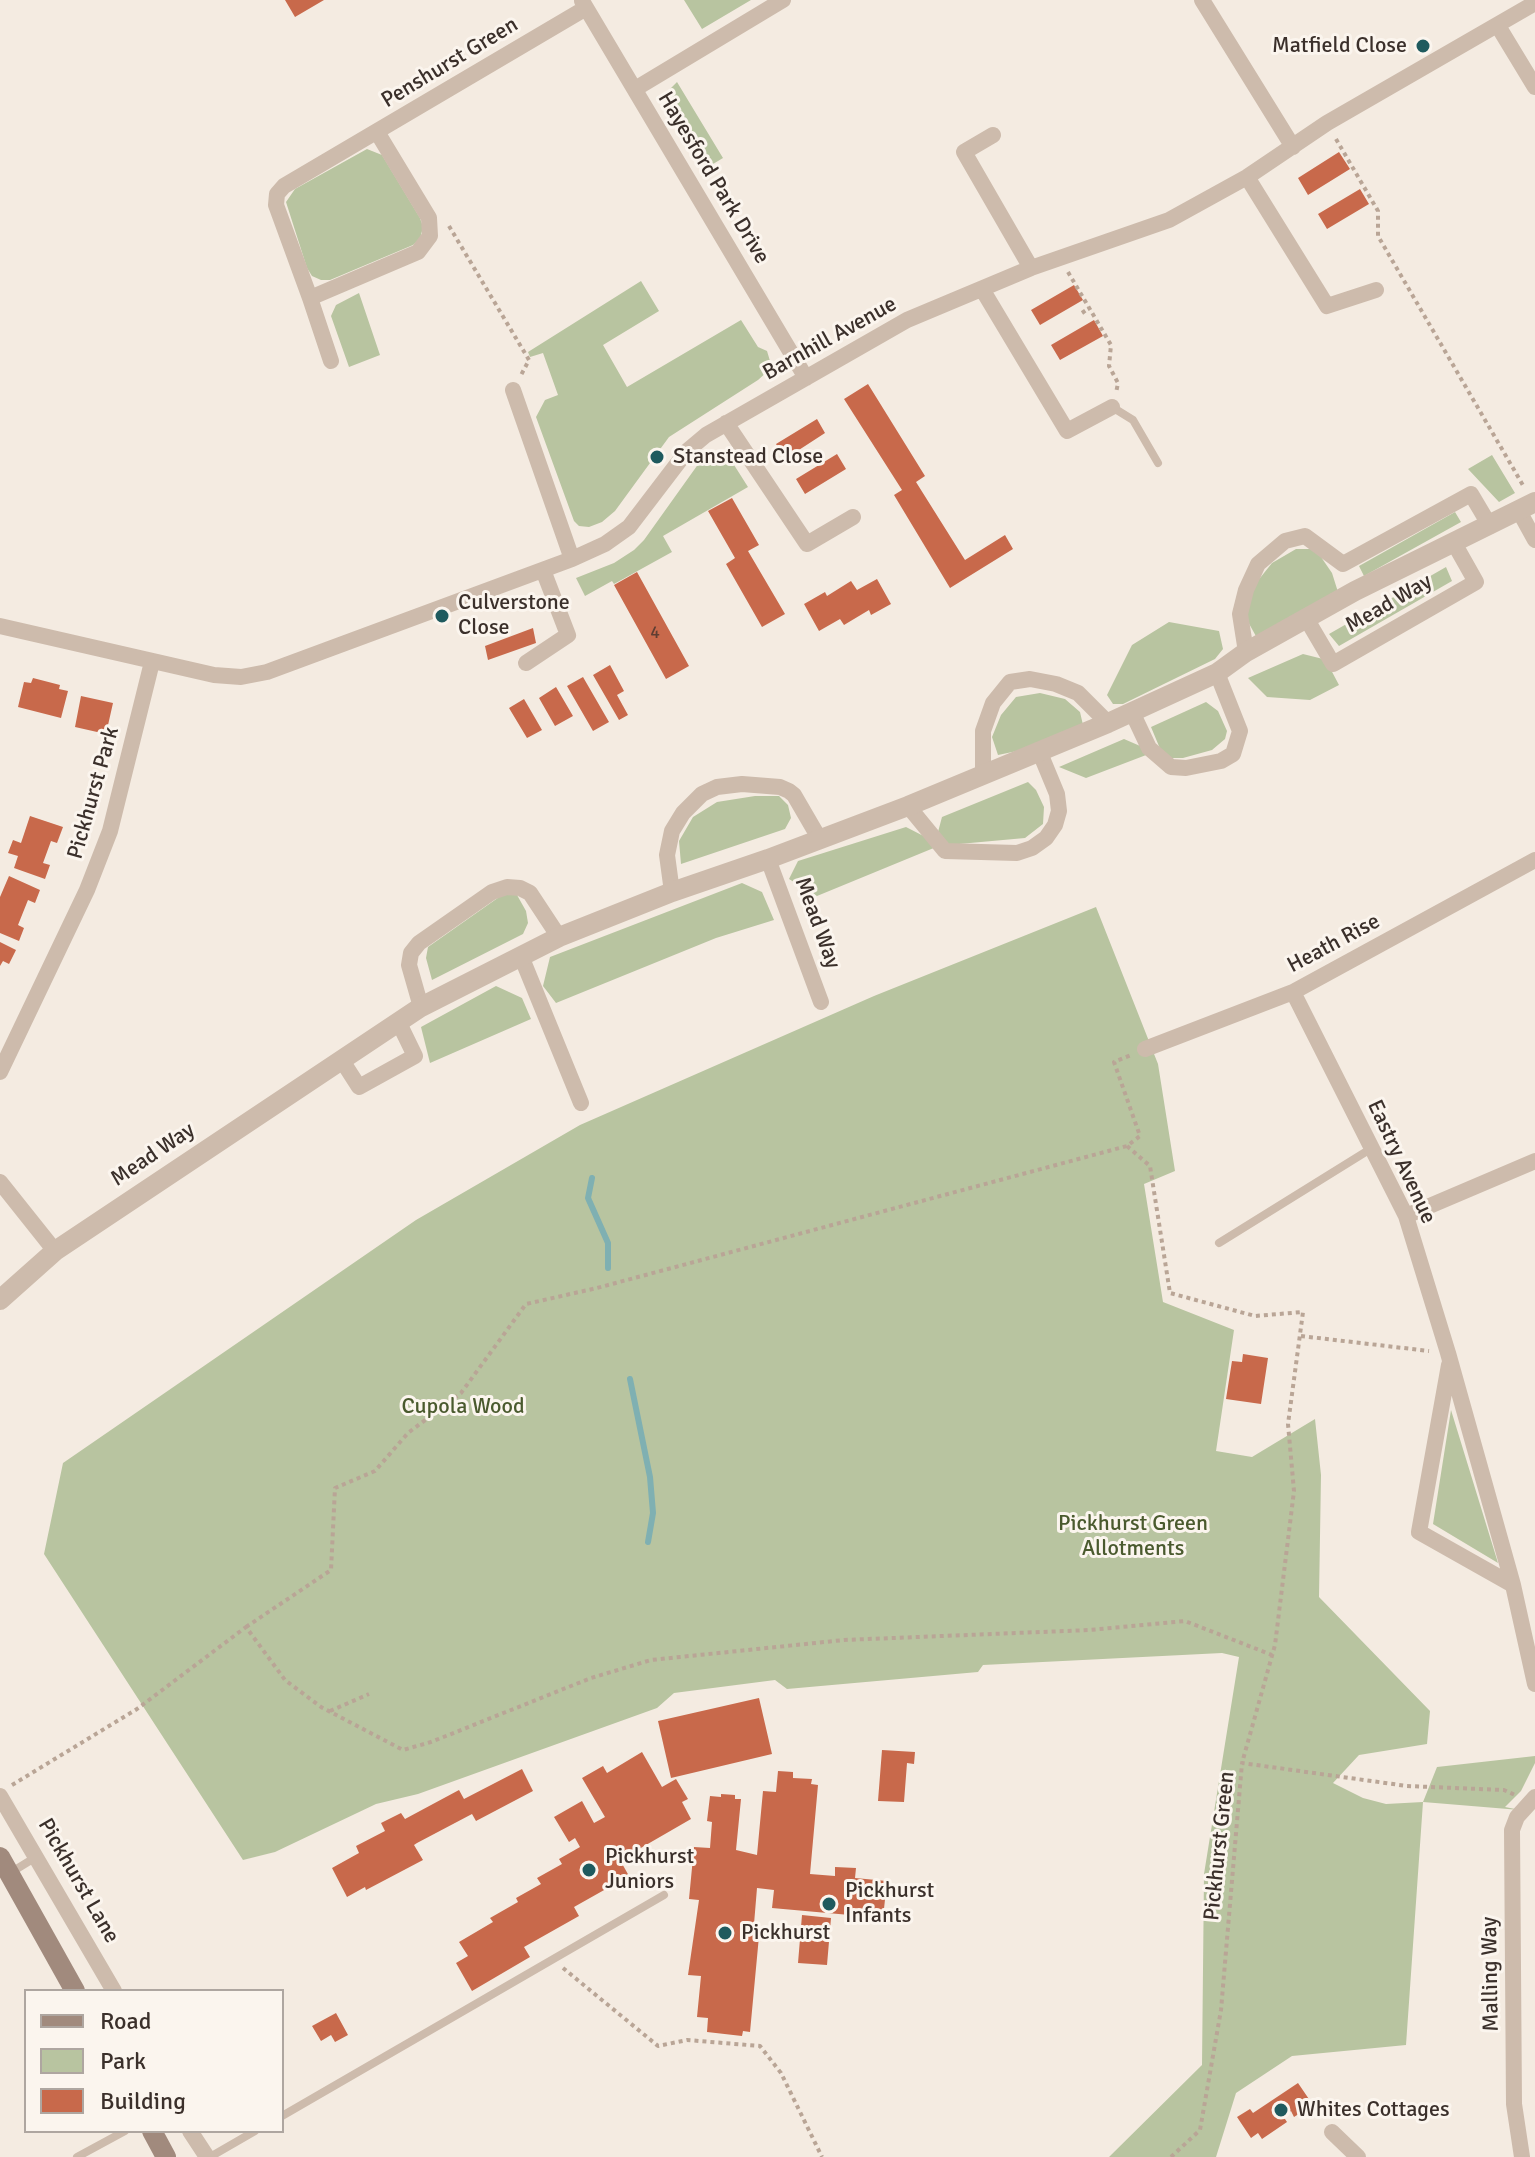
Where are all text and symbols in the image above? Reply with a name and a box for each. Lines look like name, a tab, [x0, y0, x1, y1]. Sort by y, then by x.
street label: Penshurst Green	[377, 12, 523, 114]
place label: Matfield Close	[1272, 33, 1407, 59]
marker: Matfield Close	[1414, 37, 1432, 55]
street label: Hayesford Park Drive	[651, 87, 775, 269]
street label: Barnhill Avenue	[759, 291, 901, 387]
place label: Stanstead Close	[673, 444, 823, 470]
marker: Stanstead Close	[648, 448, 666, 466]
street label: Mead Way	[1341, 569, 1437, 639]
place label: Culverstone Close	[458, 590, 570, 642]
marker: Culverstone Close	[433, 607, 451, 625]
house number: 4	[650, 622, 660, 644]
street label: Pickhurst Park	[63, 724, 125, 862]
street label: Mead Way	[788, 874, 846, 972]
street label: Heath Rise	[1283, 909, 1385, 979]
street label: Eastry Avenue	[1361, 1096, 1441, 1228]
street label: Mead Way	[106, 1117, 200, 1193]
park label: Cupola Wood	[401, 1394, 525, 1420]
park label: Pickhurst Green Allotments	[1058, 1511, 1208, 1562]
street label: Pickhurst Green	[1199, 1770, 1241, 1922]
street label: Pickhurst Lane	[32, 1814, 124, 1948]
place label: Pickhurst Juniors	[605, 1844, 694, 1896]
marker: Pickhurst Juniors	[580, 1861, 598, 1879]
place label: Pickhurst Infants	[845, 1878, 934, 1930]
marker: Pickhurst Infants	[820, 1895, 838, 1913]
street label: Malling Way	[1477, 1916, 1505, 2032]
place label: Pickhurst	[741, 1920, 830, 1946]
marker: Pickhurst	[716, 1924, 734, 1942]
legend	[24, 1989, 284, 2133]
text: Road	[100, 2006, 151, 2036]
text: Park	[100, 2046, 146, 2076]
text: Building	[100, 2086, 186, 2116]
place label: Whites Cottages	[1297, 2097, 1450, 2123]
marker: Whites Cottages	[1272, 2101, 1290, 2119]

